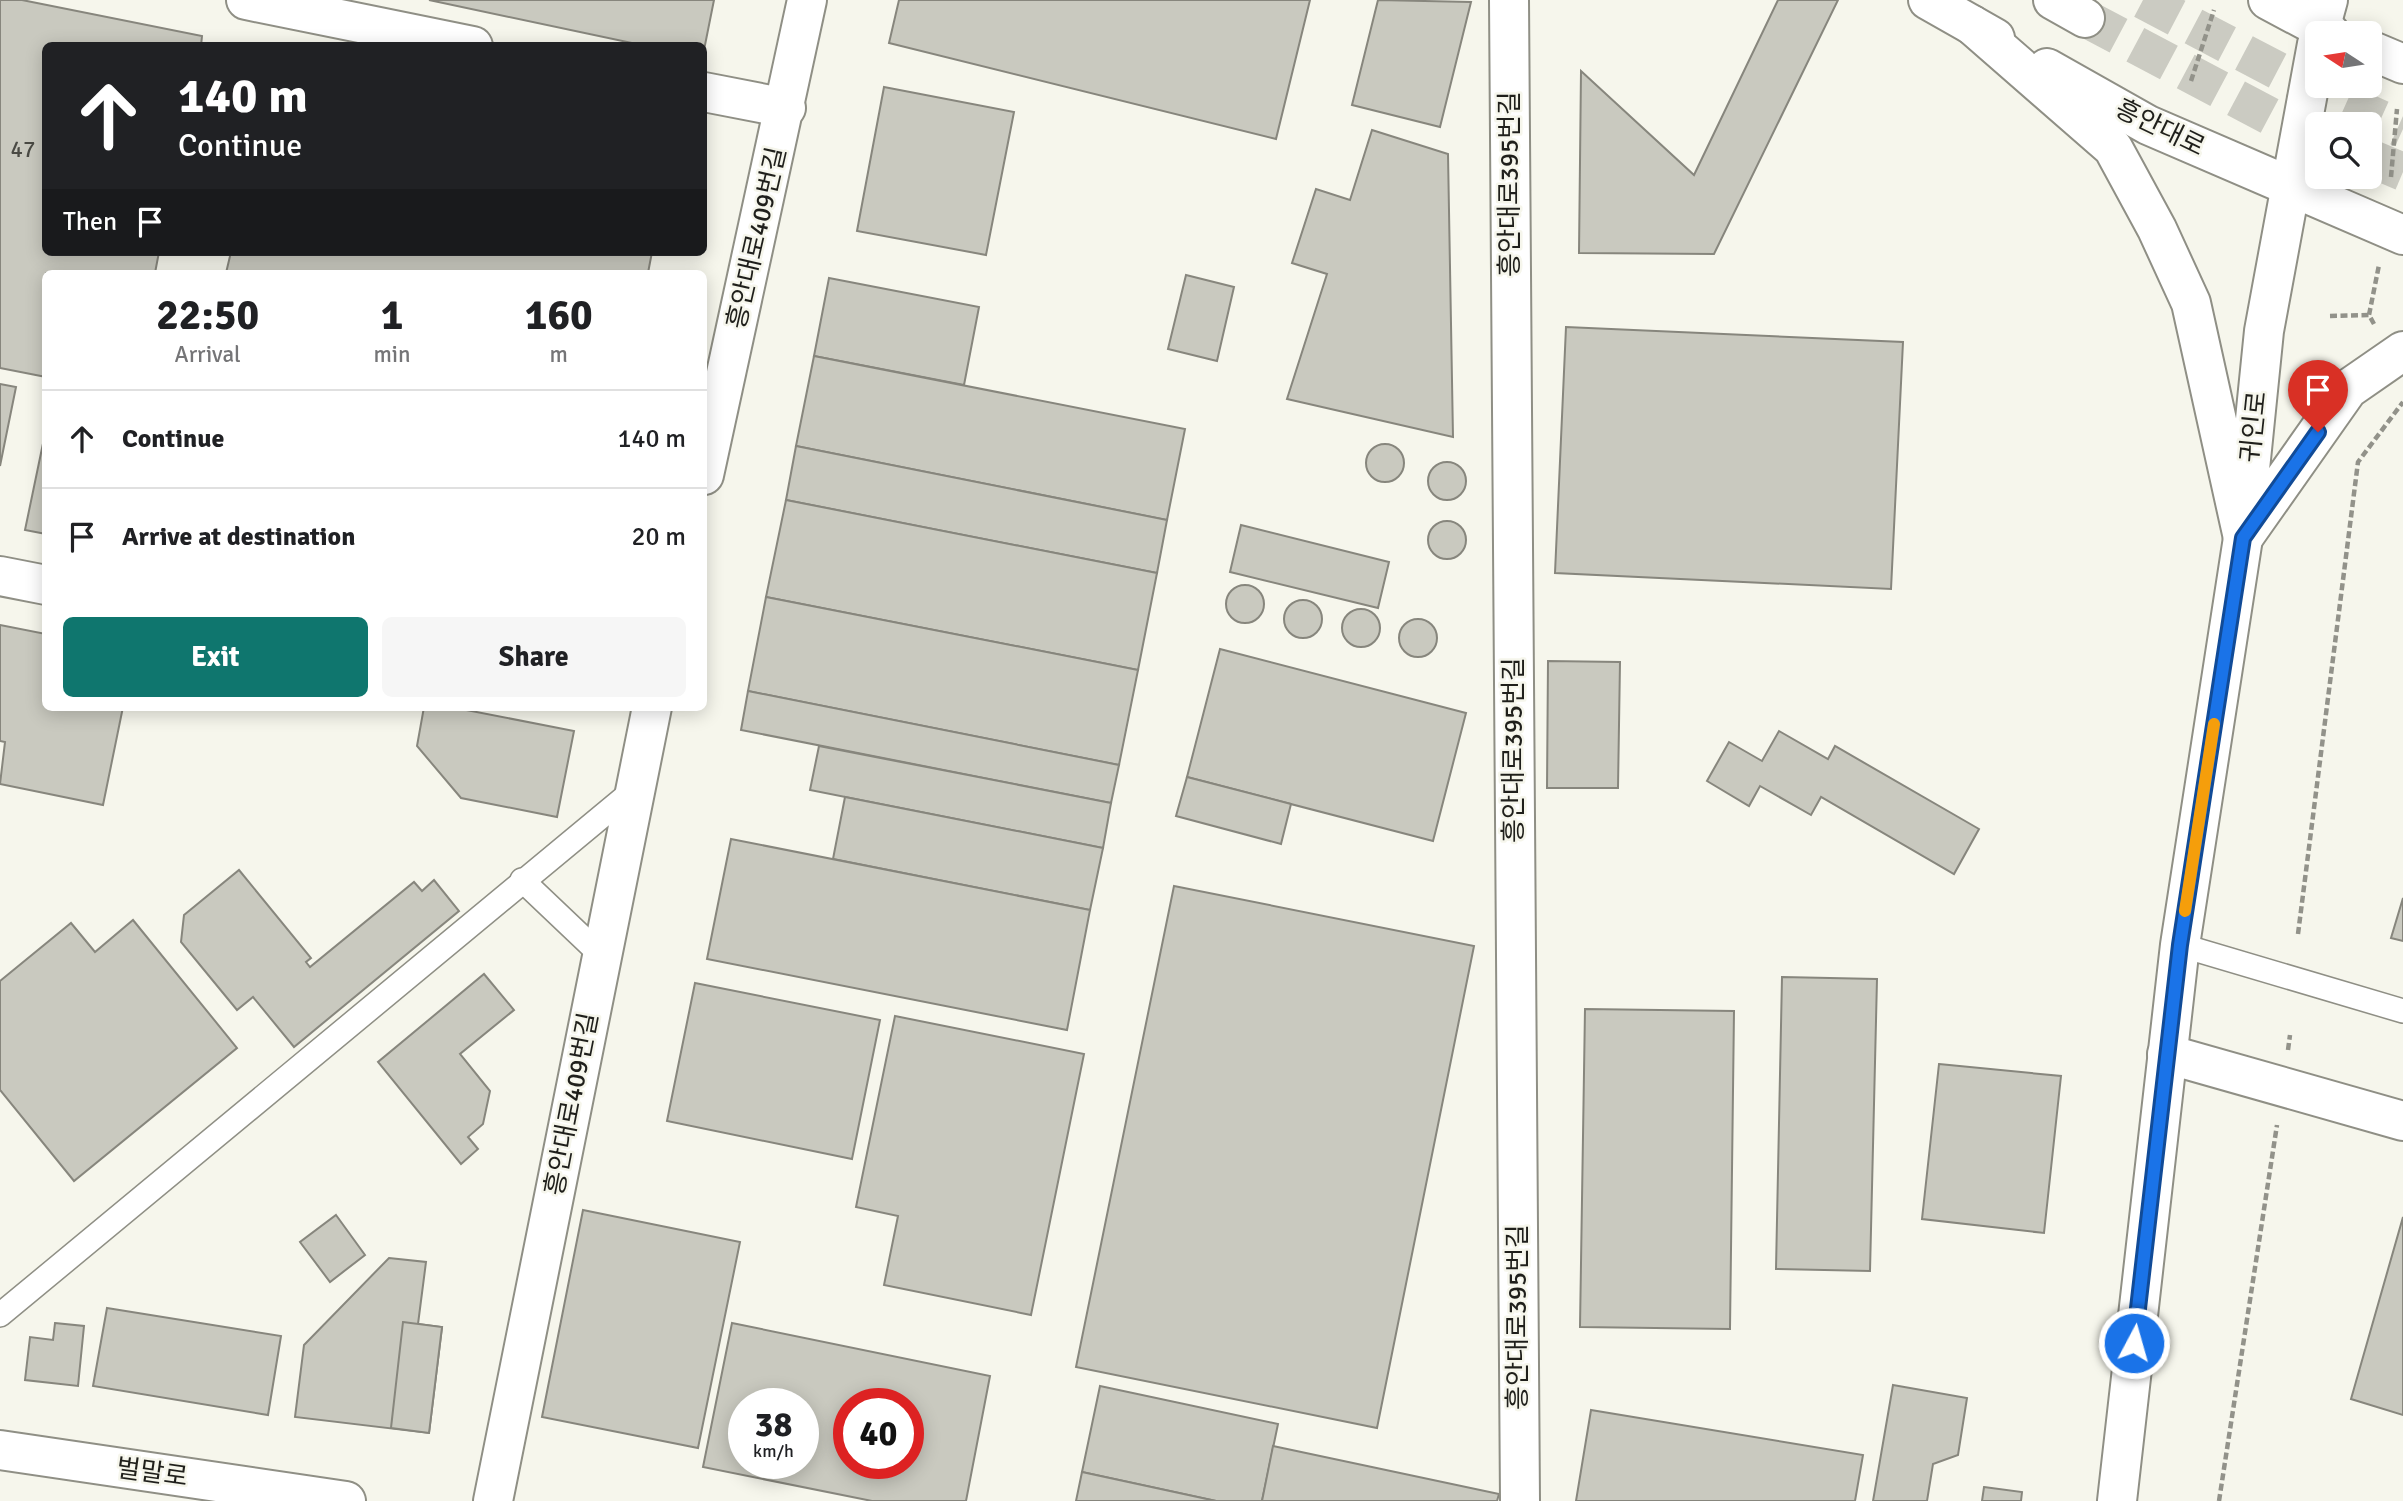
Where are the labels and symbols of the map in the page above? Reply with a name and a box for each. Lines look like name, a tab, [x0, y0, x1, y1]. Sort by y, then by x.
north arrow	[2305, 21, 2382, 98]
street label: 흥안대로395번길	[1494, 91, 1526, 277]
street label: 흥안대로	[2110, 93, 2210, 163]
house number: 47	[11, 135, 35, 164]
street label: 흥안대로409번길	[721, 144, 793, 332]
pin	[2288, 360, 2348, 432]
street label: 귀인로	[2234, 390, 2274, 464]
street label: 흥안대로395번길	[1498, 657, 1530, 843]
street label: 흥안대로409번길	[539, 1010, 605, 1198]
street label: 흥안대로395번길	[1502, 1224, 1534, 1410]
position arrow	[2097, 1306, 2171, 1380]
speed limit sign: 40	[833, 1388, 924, 1479]
street label: 벌말로	[114, 1452, 190, 1494]

